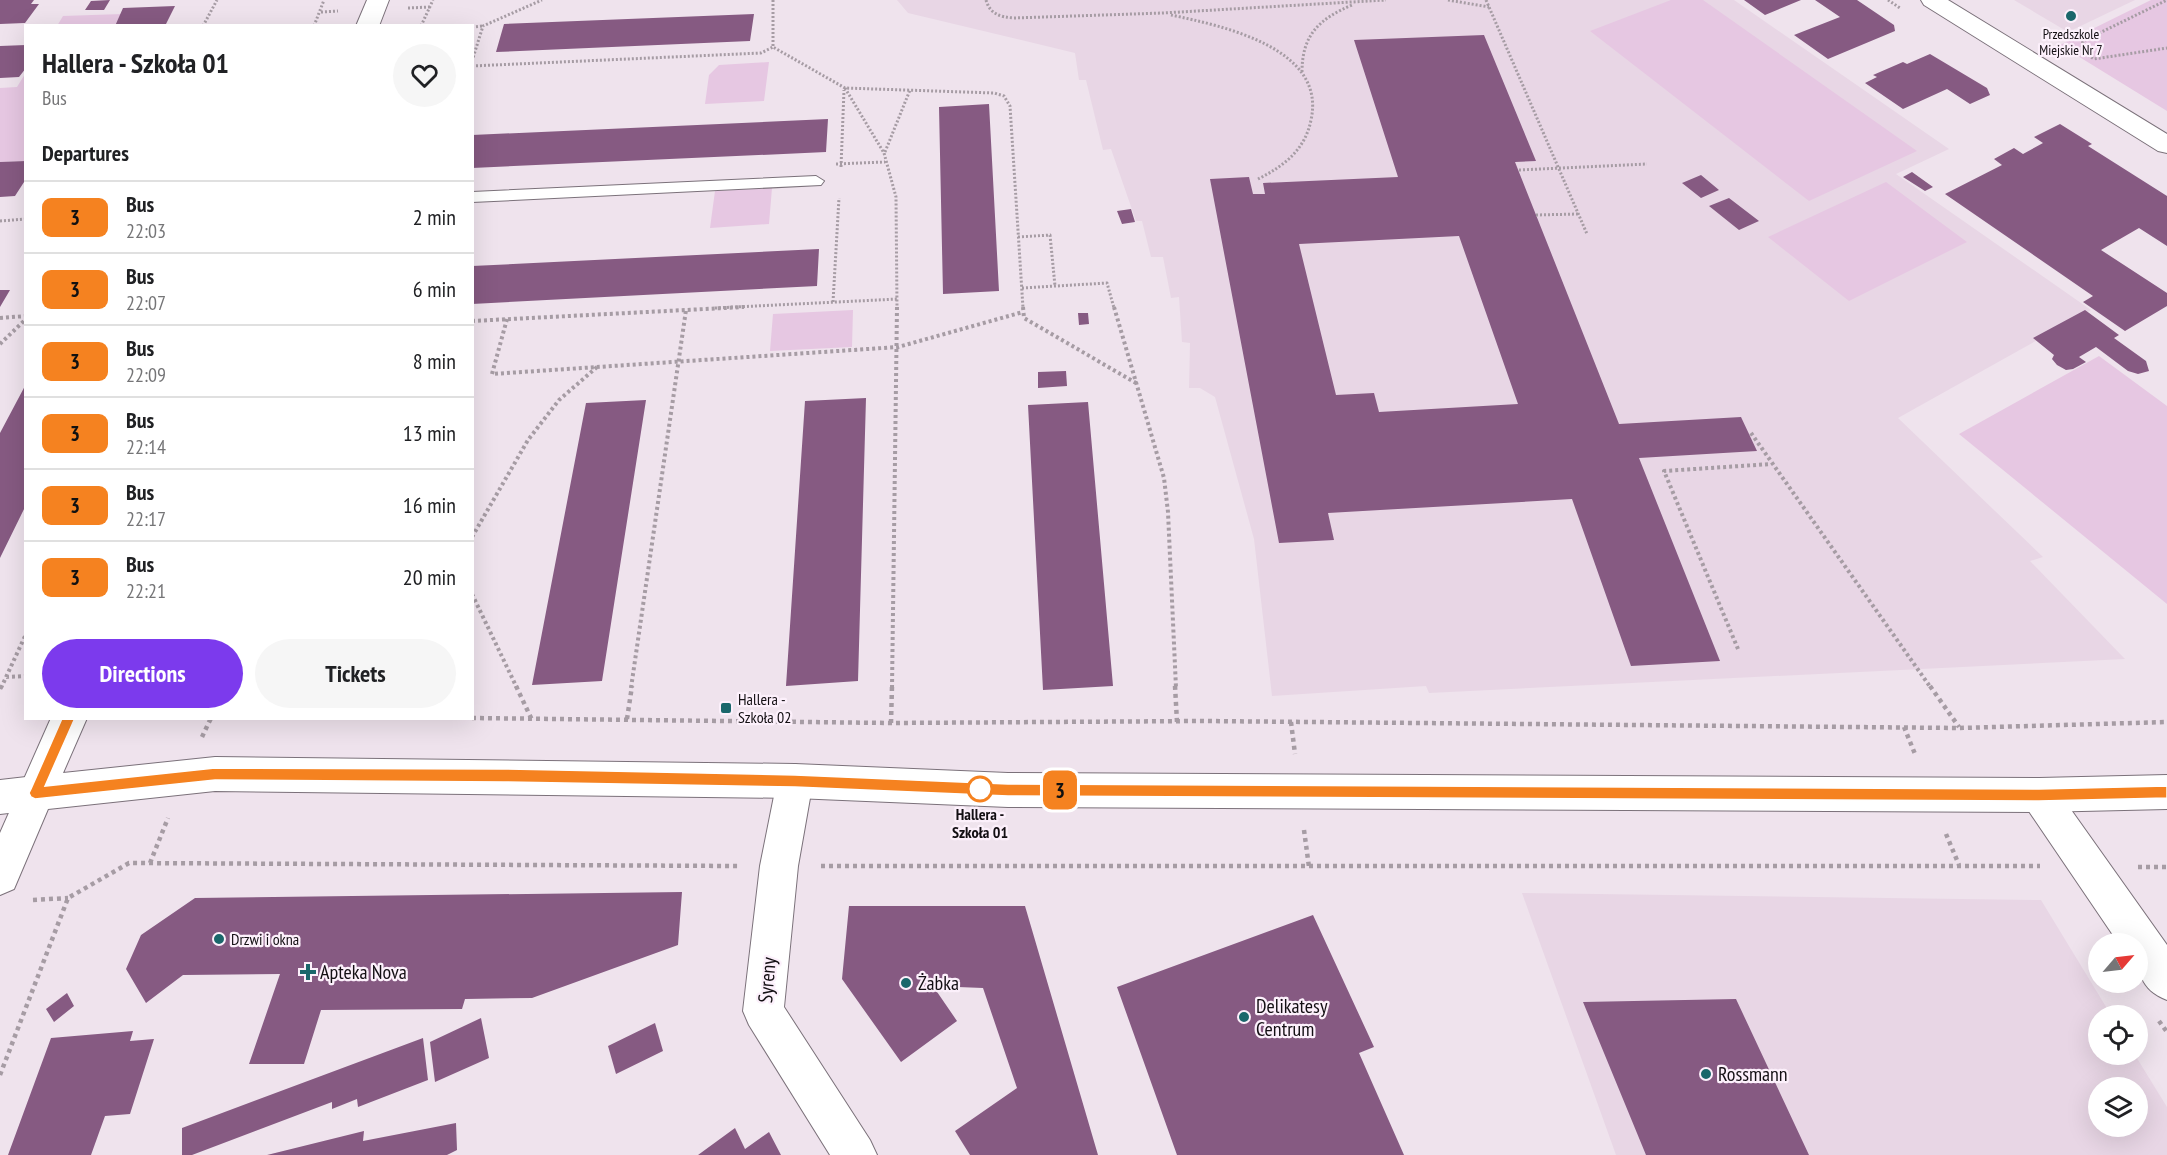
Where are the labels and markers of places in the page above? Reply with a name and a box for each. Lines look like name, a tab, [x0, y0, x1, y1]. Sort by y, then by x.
marker: Przedszkole Miejskie Nr 7	[2064, 9, 2078, 23]
place label: Przedszkole Miejskie Nr 7	[2039, 25, 2103, 59]
place label: Hallera - Szkoła 02	[738, 689, 792, 727]
marker: Hallera - Szkoła 02	[719, 701, 733, 715]
marker: Hallera - Szkoła 01	[967, 776, 993, 802]
place label: Hallera - Szkoła 01	[952, 804, 1008, 842]
place label: Drzwi i okna	[231, 929, 299, 949]
marker: Drzwi i okna	[212, 932, 226, 946]
place label: Apteka Nova	[320, 959, 407, 985]
marker: Apteka Nova	[301, 965, 315, 979]
place label: Żabka	[918, 970, 959, 996]
marker: Żabka	[899, 976, 913, 990]
place label: Delikatesy Centrum	[1256, 993, 1328, 1042]
marker: Delikatesy Centrum	[1237, 1010, 1251, 1024]
place label: Rossmann	[1718, 1061, 1788, 1087]
marker: Rossmann	[1699, 1067, 1713, 1081]

